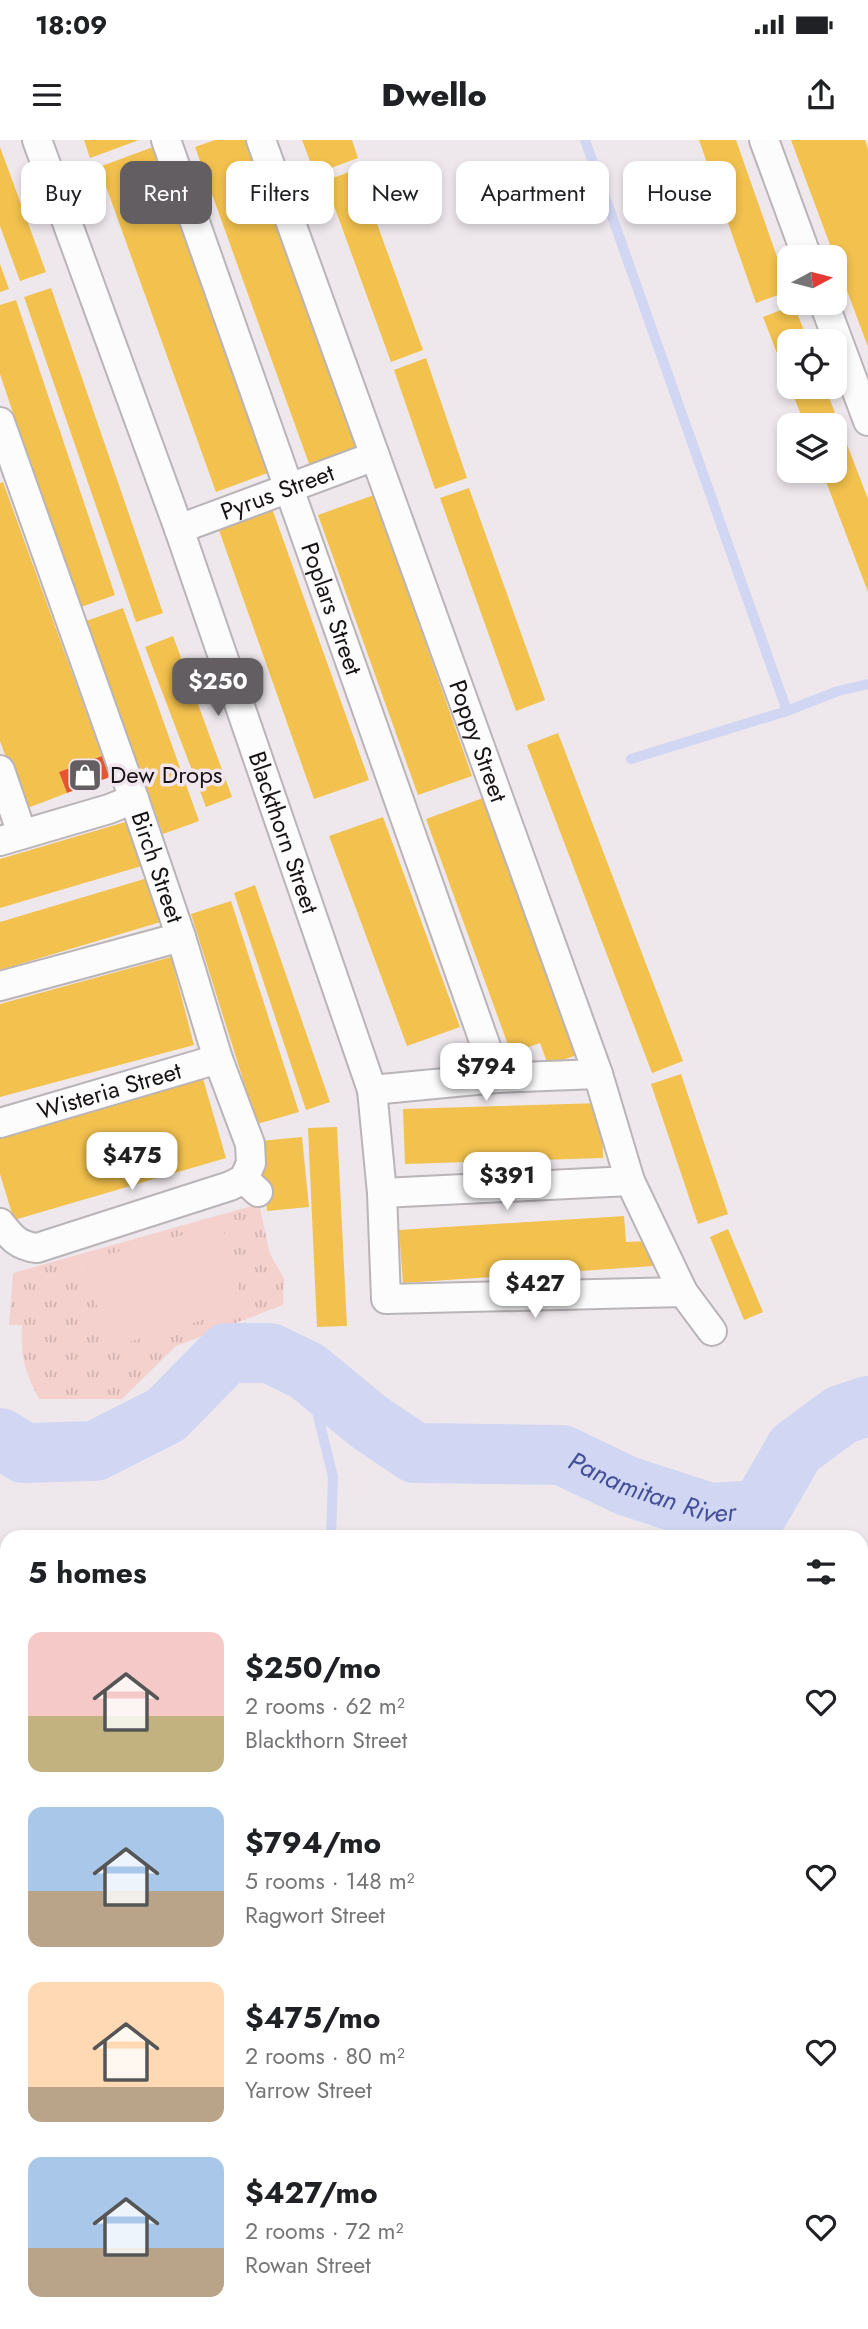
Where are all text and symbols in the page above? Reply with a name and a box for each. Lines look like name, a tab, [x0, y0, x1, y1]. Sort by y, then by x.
text: 18:09	[35, 6, 108, 44]
text: Dwello	[381, 72, 487, 118]
icon: menu	[28, 76, 66, 114]
icon: share	[802, 76, 840, 114]
chip: Buy	[21, 161, 106, 224]
chip: Rent	[120, 161, 212, 224]
chip: Filters	[226, 161, 334, 224]
chip: New	[348, 161, 442, 224]
chip: Apartment	[456, 161, 609, 224]
chip: House	[623, 161, 736, 224]
north arrow	[777, 245, 847, 315]
map controls	[777, 245, 847, 483]
button: locate	[777, 329, 847, 399]
button: layers	[777, 413, 847, 483]
street label: Pyrus Street	[215, 455, 339, 529]
street label: Poplars Street	[292, 537, 372, 680]
pin: $250	[177, 658, 259, 718]
text: $250	[188, 664, 248, 698]
street label: Poppy Street	[440, 675, 517, 807]
street label: Blackthorn Street	[240, 747, 328, 918]
shop icon: Dew Drops	[66, 756, 104, 794]
place label: Dew Drops	[110, 757, 223, 792]
street label: Birch Street	[122, 806, 193, 928]
pin: $794	[445, 1044, 527, 1103]
text: $794	[456, 1049, 516, 1083]
street label: Wisteria Street	[33, 1053, 186, 1128]
pin: $475	[91, 1132, 173, 1192]
text: $475	[102, 1138, 162, 1172]
pin: $391	[466, 1152, 548, 1212]
text: $391	[479, 1158, 535, 1192]
pin: $427	[494, 1260, 576, 1320]
text: $427	[505, 1266, 565, 1300]
water label: Panamitan River	[562, 1442, 738, 1533]
text: 5 homes	[28, 1551, 147, 1594]
icon: filters	[802, 1553, 840, 1591]
text: $250/mo	[245, 1646, 381, 1689]
icon: home	[84, 1660, 168, 1744]
icon: heart	[802, 1683, 840, 1721]
text: 2 rooms · 62 m²	[245, 1689, 405, 1723]
text: Blackthorn Street	[245, 1723, 407, 1757]
text: $794/mo	[245, 1821, 381, 1864]
icon: home	[84, 1835, 168, 1919]
icon: heart	[802, 1858, 840, 1896]
text: 5 rooms · 148 m²	[245, 1864, 415, 1898]
text: Ragwort Street	[245, 1898, 385, 1932]
text: $475/mo	[245, 1996, 380, 2039]
icon: home	[84, 2010, 168, 2094]
icon: heart	[802, 2033, 840, 2071]
text: 2 rooms · 80 m²	[245, 2039, 405, 2073]
text: Yarrow Street	[245, 2073, 372, 2107]
text: $427/mo	[245, 2171, 378, 2214]
icon: home	[84, 2185, 168, 2269]
icon: heart	[802, 2208, 840, 2246]
text: 2 rooms · 72 m²	[245, 2214, 404, 2248]
text: Rowan Street	[245, 2248, 371, 2282]

